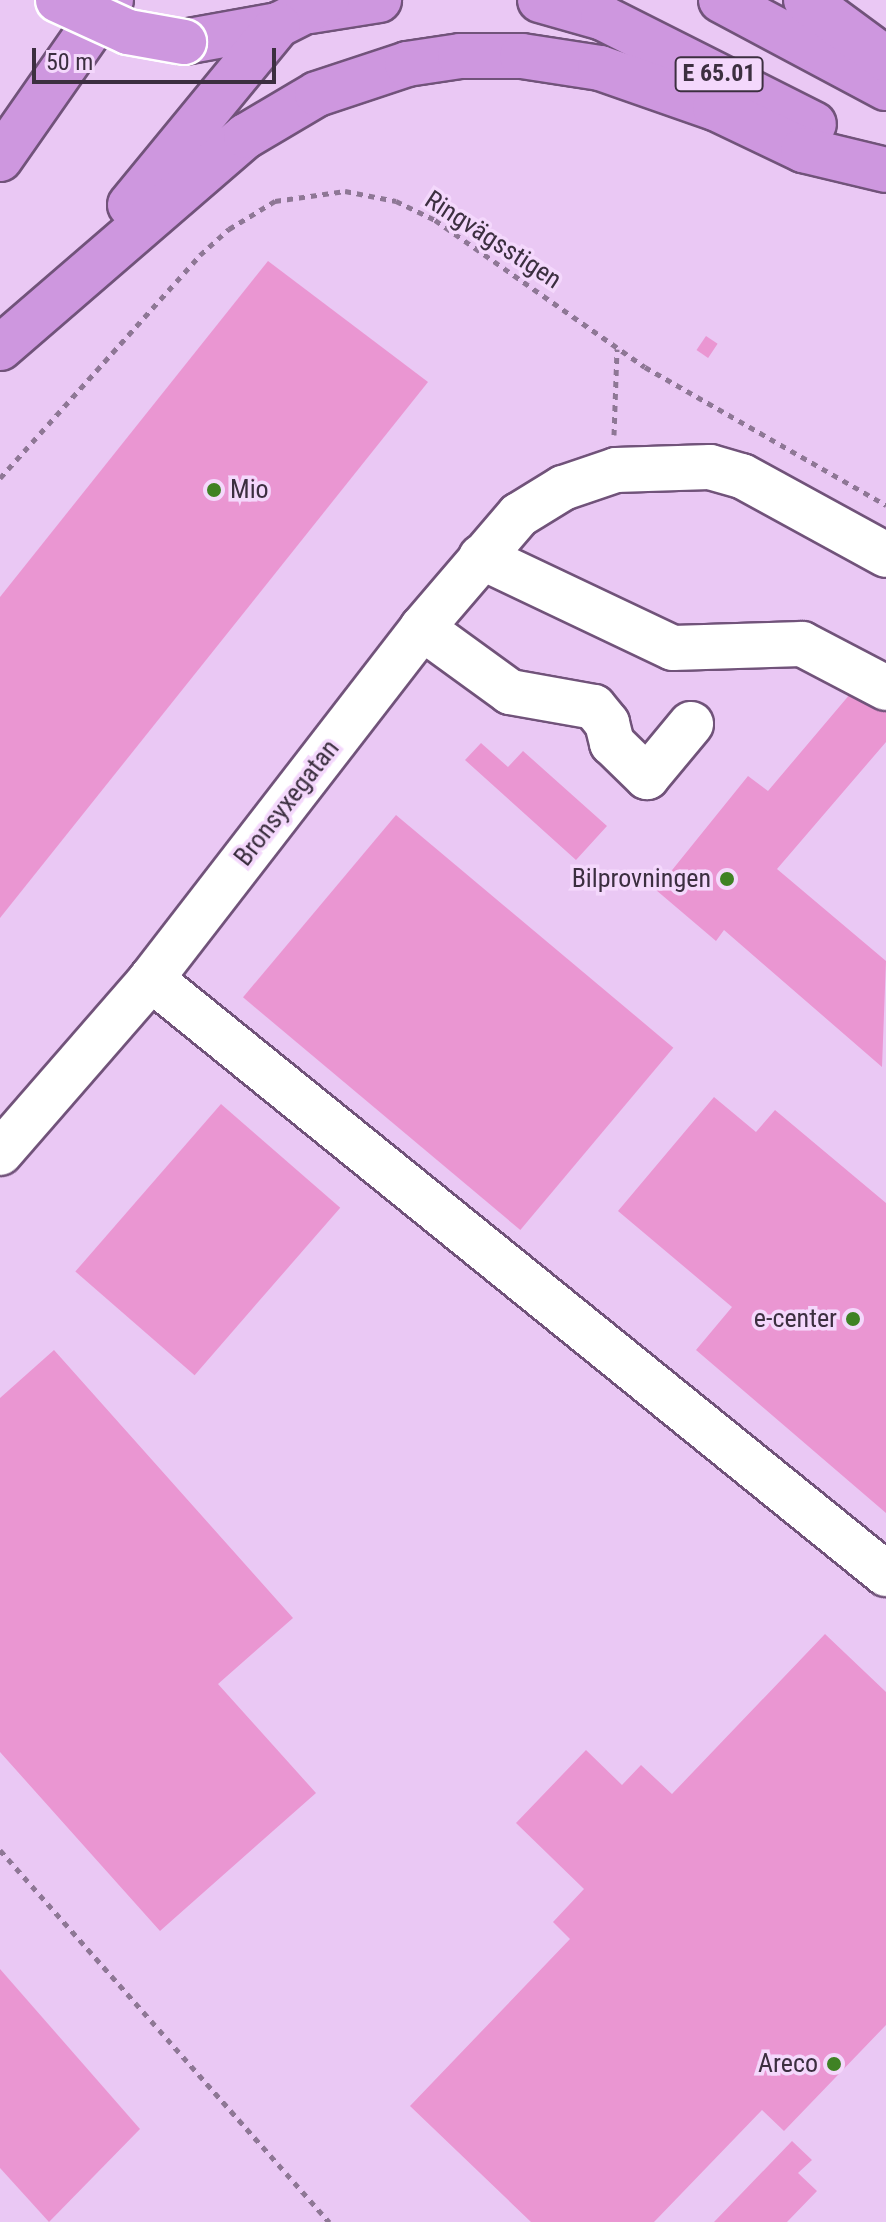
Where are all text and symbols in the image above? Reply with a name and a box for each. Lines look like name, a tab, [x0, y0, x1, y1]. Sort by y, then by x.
scale bar	[36, 32, 280, 82]
text: 50 m	[46, 48, 93, 76]
road number: E 65.01	[673, 54, 765, 94]
street label: Ringvägsstigen	[419, 184, 567, 296]
place label: Mio	[230, 474, 269, 506]
marker: Mio	[205, 481, 223, 499]
street label: Bronsyxegatan	[228, 734, 346, 872]
place label: Bilprovningen	[572, 863, 711, 895]
marker: Bilprovningen	[718, 870, 736, 888]
place label: e-center	[754, 1303, 837, 1335]
marker: e-center	[844, 1310, 862, 1328]
place label: Areco	[758, 2048, 818, 2080]
marker: Areco	[825, 2055, 843, 2073]

